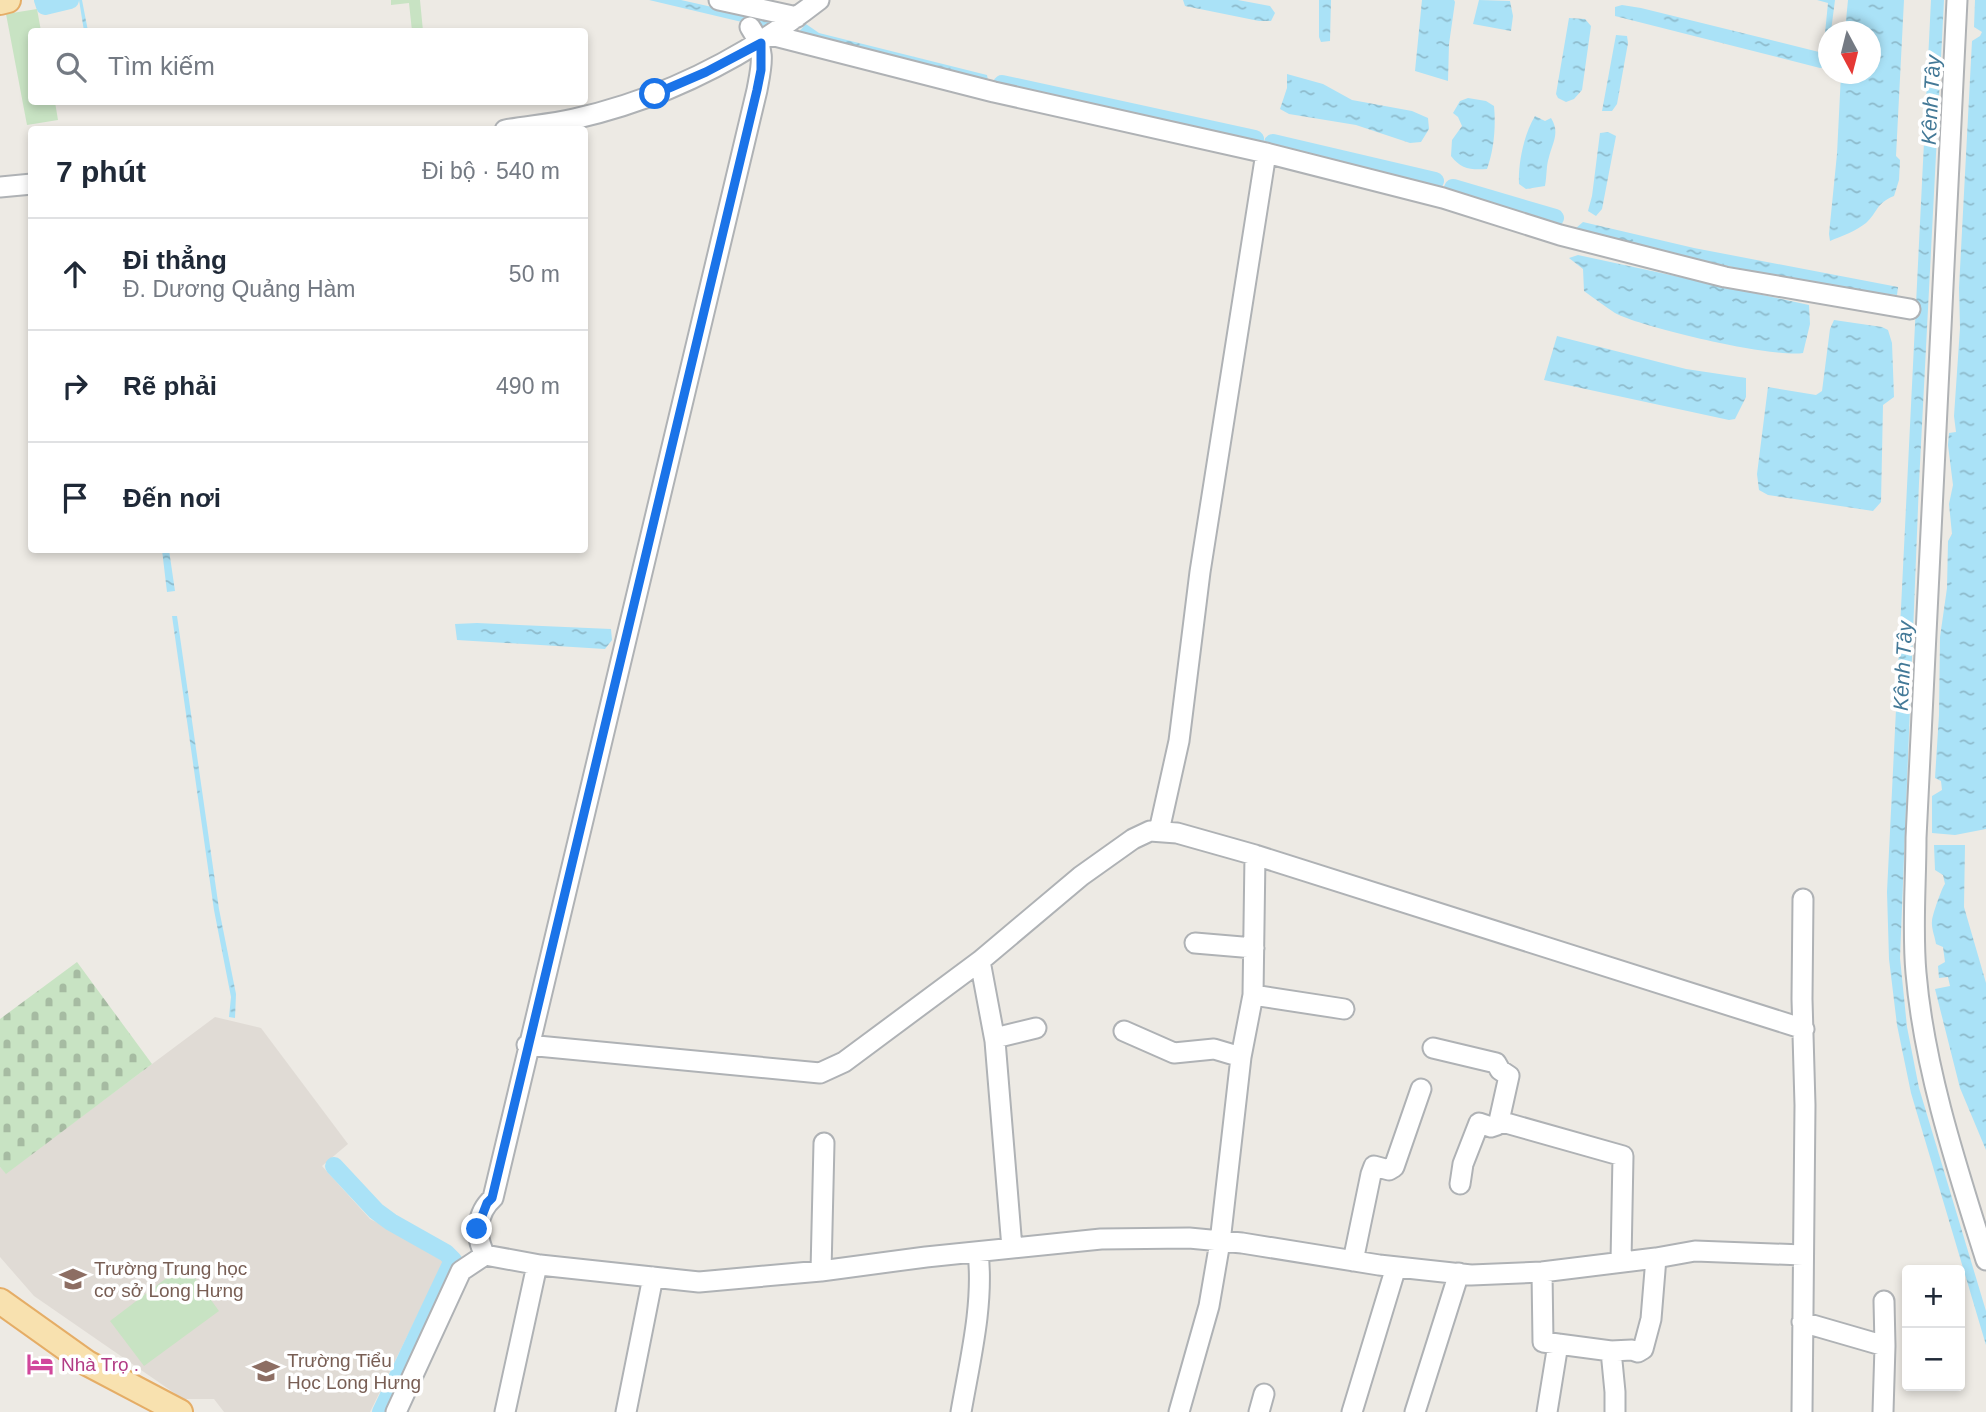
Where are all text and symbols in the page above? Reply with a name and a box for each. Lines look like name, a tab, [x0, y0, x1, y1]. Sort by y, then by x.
north arrow	[1818, 21, 1881, 84]
search box	[28, 28, 588, 105]
icon: search	[52, 48, 90, 86]
text: Tìm kiếm	[108, 51, 215, 81]
water label: Kênh Tây	[1917, 53, 1944, 145]
route start	[639, 78, 670, 109]
text: 7 phút	[56, 155, 146, 188]
text: Đi bộ · 540 m	[422, 158, 560, 184]
text: Đi thẳng	[123, 245, 227, 275]
icon: ahead	[56, 255, 94, 293]
text: 50 m	[509, 261, 560, 287]
text: Đ. Dương Quảng Hàm	[123, 276, 355, 302]
icon: right	[56, 367, 94, 405]
text: Rẽ phải	[123, 371, 217, 401]
text: 490 m	[496, 373, 560, 399]
icon: arrive	[56, 479, 94, 517]
text: Đến nơi	[123, 483, 221, 513]
water label: Kênh Tây	[1889, 619, 1916, 711]
route end	[461, 1213, 492, 1244]
place label: Trường Trung học cơ sở Long Hưng	[94, 1258, 247, 1301]
school or university icon: Trường Trung học cơ sở Long Hưng	[58, 1264, 88, 1294]
map controls	[1902, 1265, 1965, 1391]
button: +	[1902, 1265, 1965, 1328]
button: −	[1902, 1328, 1965, 1391]
hotel icon: Nhà Trọ .	[25, 1349, 55, 1379]
place label: Trường Tiểu Học Long Hưng	[287, 1350, 421, 1393]
place label: Nhà Trọ .	[61, 1354, 139, 1375]
school or university icon: Trường Tiểu Học Long Hưng	[251, 1356, 281, 1386]

